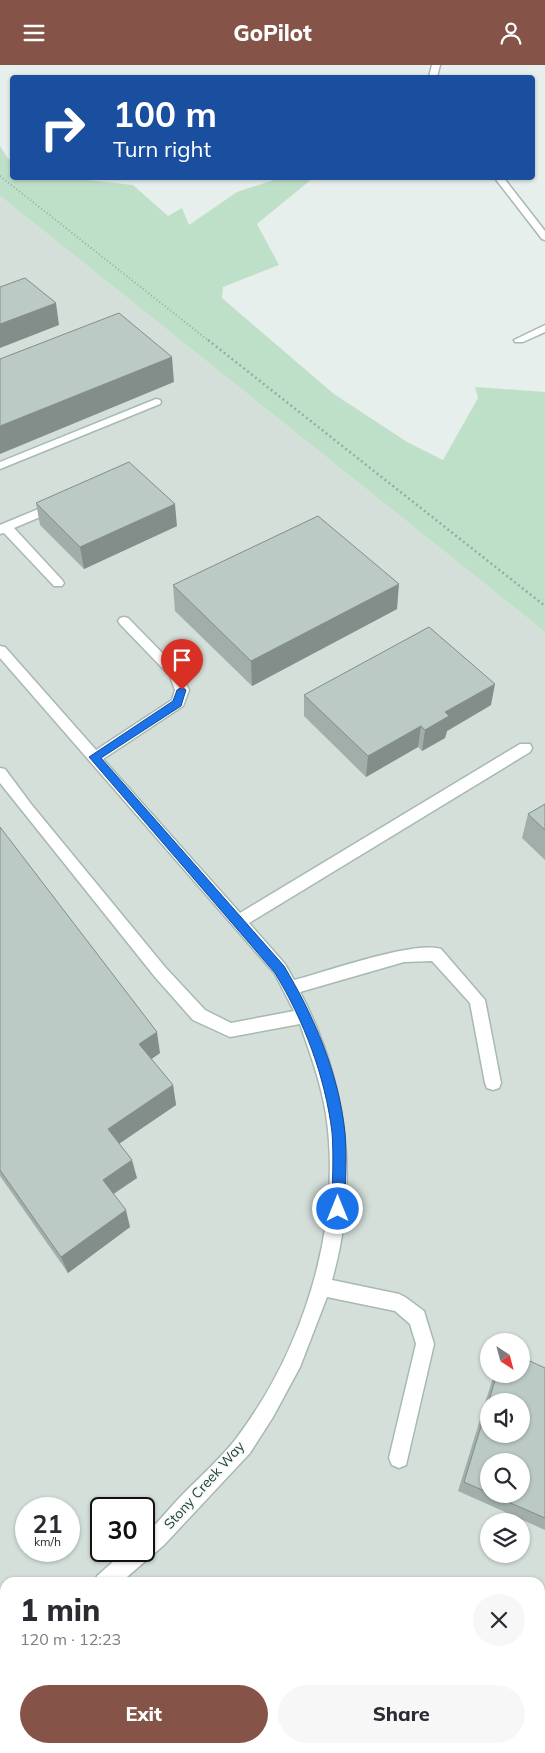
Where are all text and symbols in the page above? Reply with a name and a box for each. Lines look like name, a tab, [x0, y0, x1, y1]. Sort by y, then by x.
icon: menu	[20, 19, 48, 47]
text: GoPilot	[233, 19, 312, 47]
icon: person	[497, 19, 525, 47]
text: 100 m	[113, 92, 217, 136]
icon: right	[30, 95, 95, 160]
text: Turn right	[113, 135, 211, 163]
pin	[161, 639, 203, 690]
icon: arrive	[168, 646, 196, 674]
position arrow	[311, 1182, 363, 1234]
north arrow	[480, 1333, 530, 1383]
map controls	[480, 1333, 530, 1563]
button: sound	[480, 1393, 530, 1443]
street label: Stony Creek Way	[160, 1437, 249, 1533]
button: search	[480, 1453, 530, 1503]
speed limit sign: 30	[90, 1497, 155, 1562]
text: 21	[32, 1508, 63, 1539]
button: layers	[480, 1513, 530, 1563]
text: km/h	[34, 1534, 61, 1549]
text: 1 min	[20, 1591, 100, 1629]
button: close	[473, 1594, 525, 1646]
text: 120 m · 12:23	[20, 1629, 121, 1649]
button: Exit	[20, 1685, 268, 1743]
button: Share	[278, 1685, 525, 1743]

